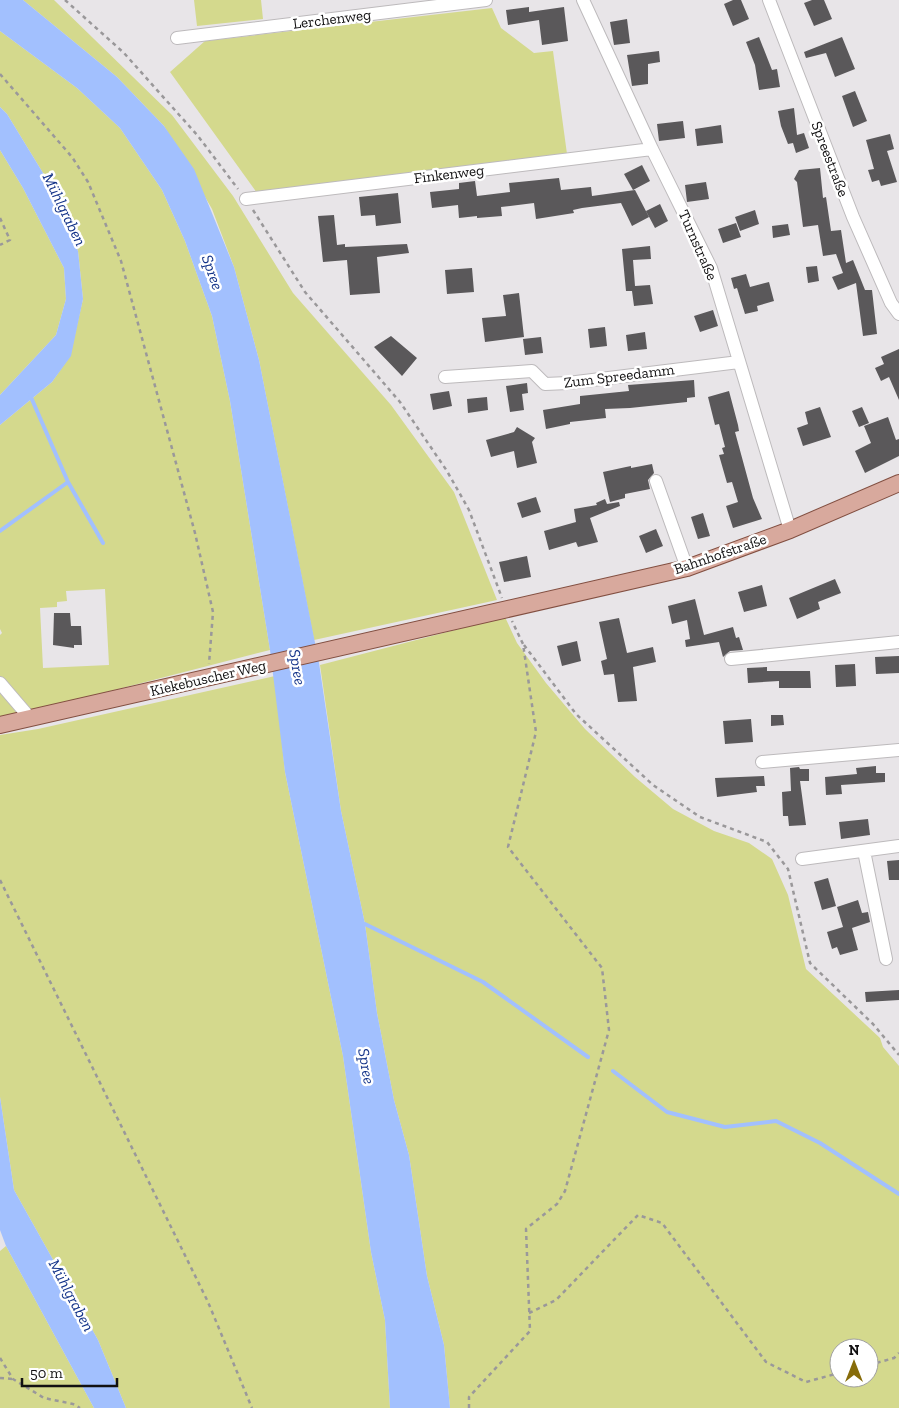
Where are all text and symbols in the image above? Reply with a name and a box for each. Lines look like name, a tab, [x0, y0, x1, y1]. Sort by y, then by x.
street label: Lerchenweg	[292, 5, 372, 33]
street label: Spreestraße	[807, 119, 853, 199]
street label: Finkenweg	[413, 161, 485, 187]
water label: Mühlgraben	[39, 170, 90, 249]
street label: Turnstraße	[675, 207, 721, 283]
water label: Spree	[198, 252, 227, 292]
street label: Zum Spreedamm	[563, 360, 675, 392]
street label: Bahnhofstraße	[671, 530, 769, 578]
water label: Spree	[285, 648, 310, 687]
street label: Kiekebuscher Weg	[148, 656, 268, 700]
water label: Spree	[354, 1047, 379, 1086]
water label: Mühlgraben	[45, 1256, 98, 1334]
north arrow	[829, 1338, 879, 1388]
text: N	[849, 1342, 860, 1359]
scale bar	[22, 1356, 118, 1388]
text: 50 m	[30, 1364, 63, 1382]

